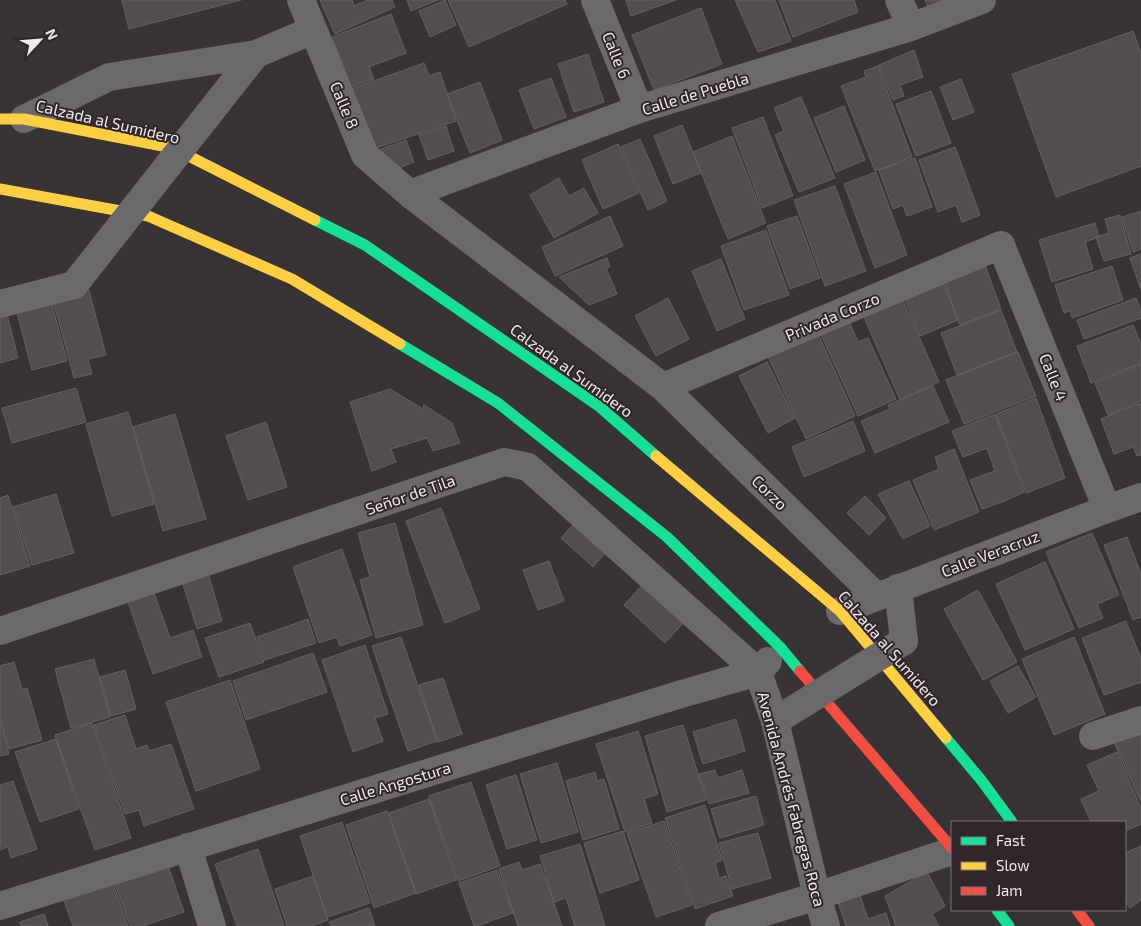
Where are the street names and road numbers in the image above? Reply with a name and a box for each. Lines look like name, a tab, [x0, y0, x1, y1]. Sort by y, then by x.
street label: Calle 6	[599, 29, 635, 81]
street label: Calle de Puebla	[639, 68, 751, 118]
street label: Calle 8	[327, 79, 363, 131]
street label: Calzada al Sumidero	[34, 95, 182, 147]
street label: Privada Corzo	[782, 288, 882, 344]
street label: Calzada al Sumidero	[507, 319, 637, 421]
street label: Calle 4	[1036, 351, 1072, 404]
street label: Señor de Tila	[363, 470, 457, 518]
street label: Corzo	[748, 471, 792, 513]
street label: Calle Veracruz	[938, 526, 1042, 580]
street label: Calzada al Sumidero	[835, 586, 945, 710]
street label: Avenida Andrés Fabregas Roca	[754, 689, 830, 909]
street label: Calle Angostura	[337, 757, 453, 809]

